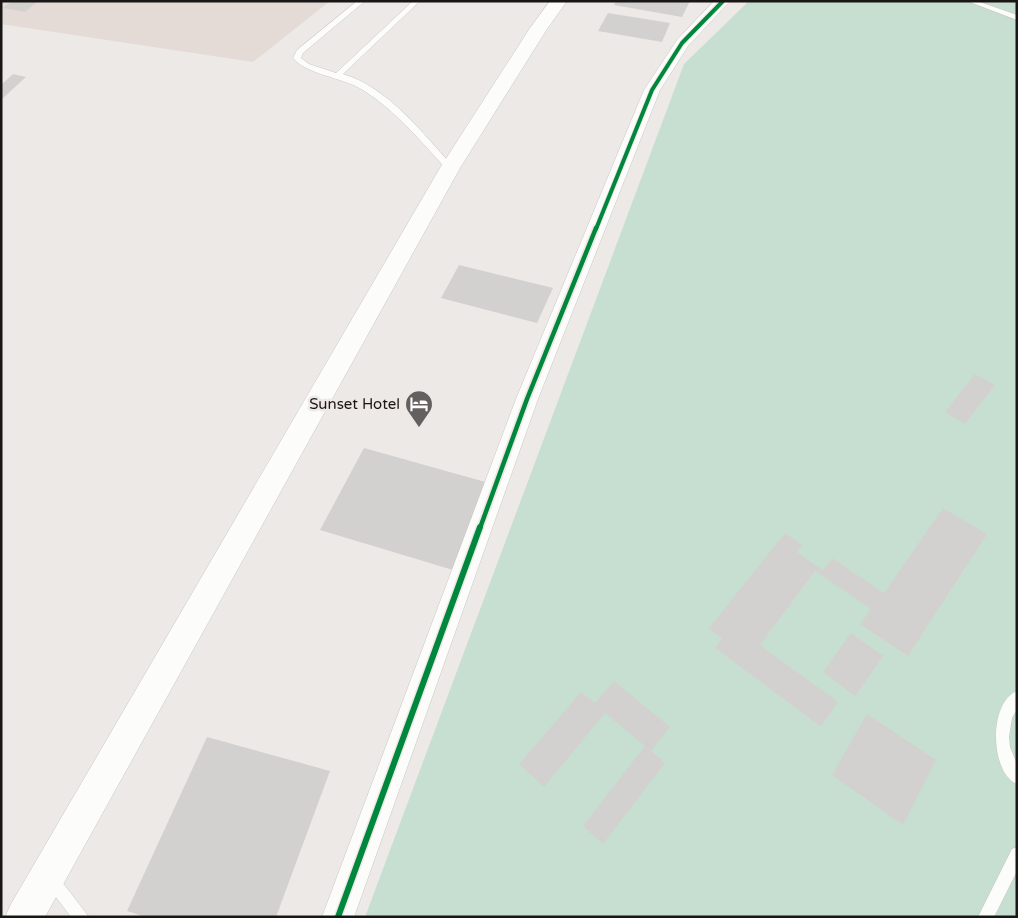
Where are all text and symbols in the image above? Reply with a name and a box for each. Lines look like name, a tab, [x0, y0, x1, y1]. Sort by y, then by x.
hotel icon: Sunset Hotel	[404, 389, 434, 428]
place label: Sunset Hotel	[309, 395, 400, 413]

